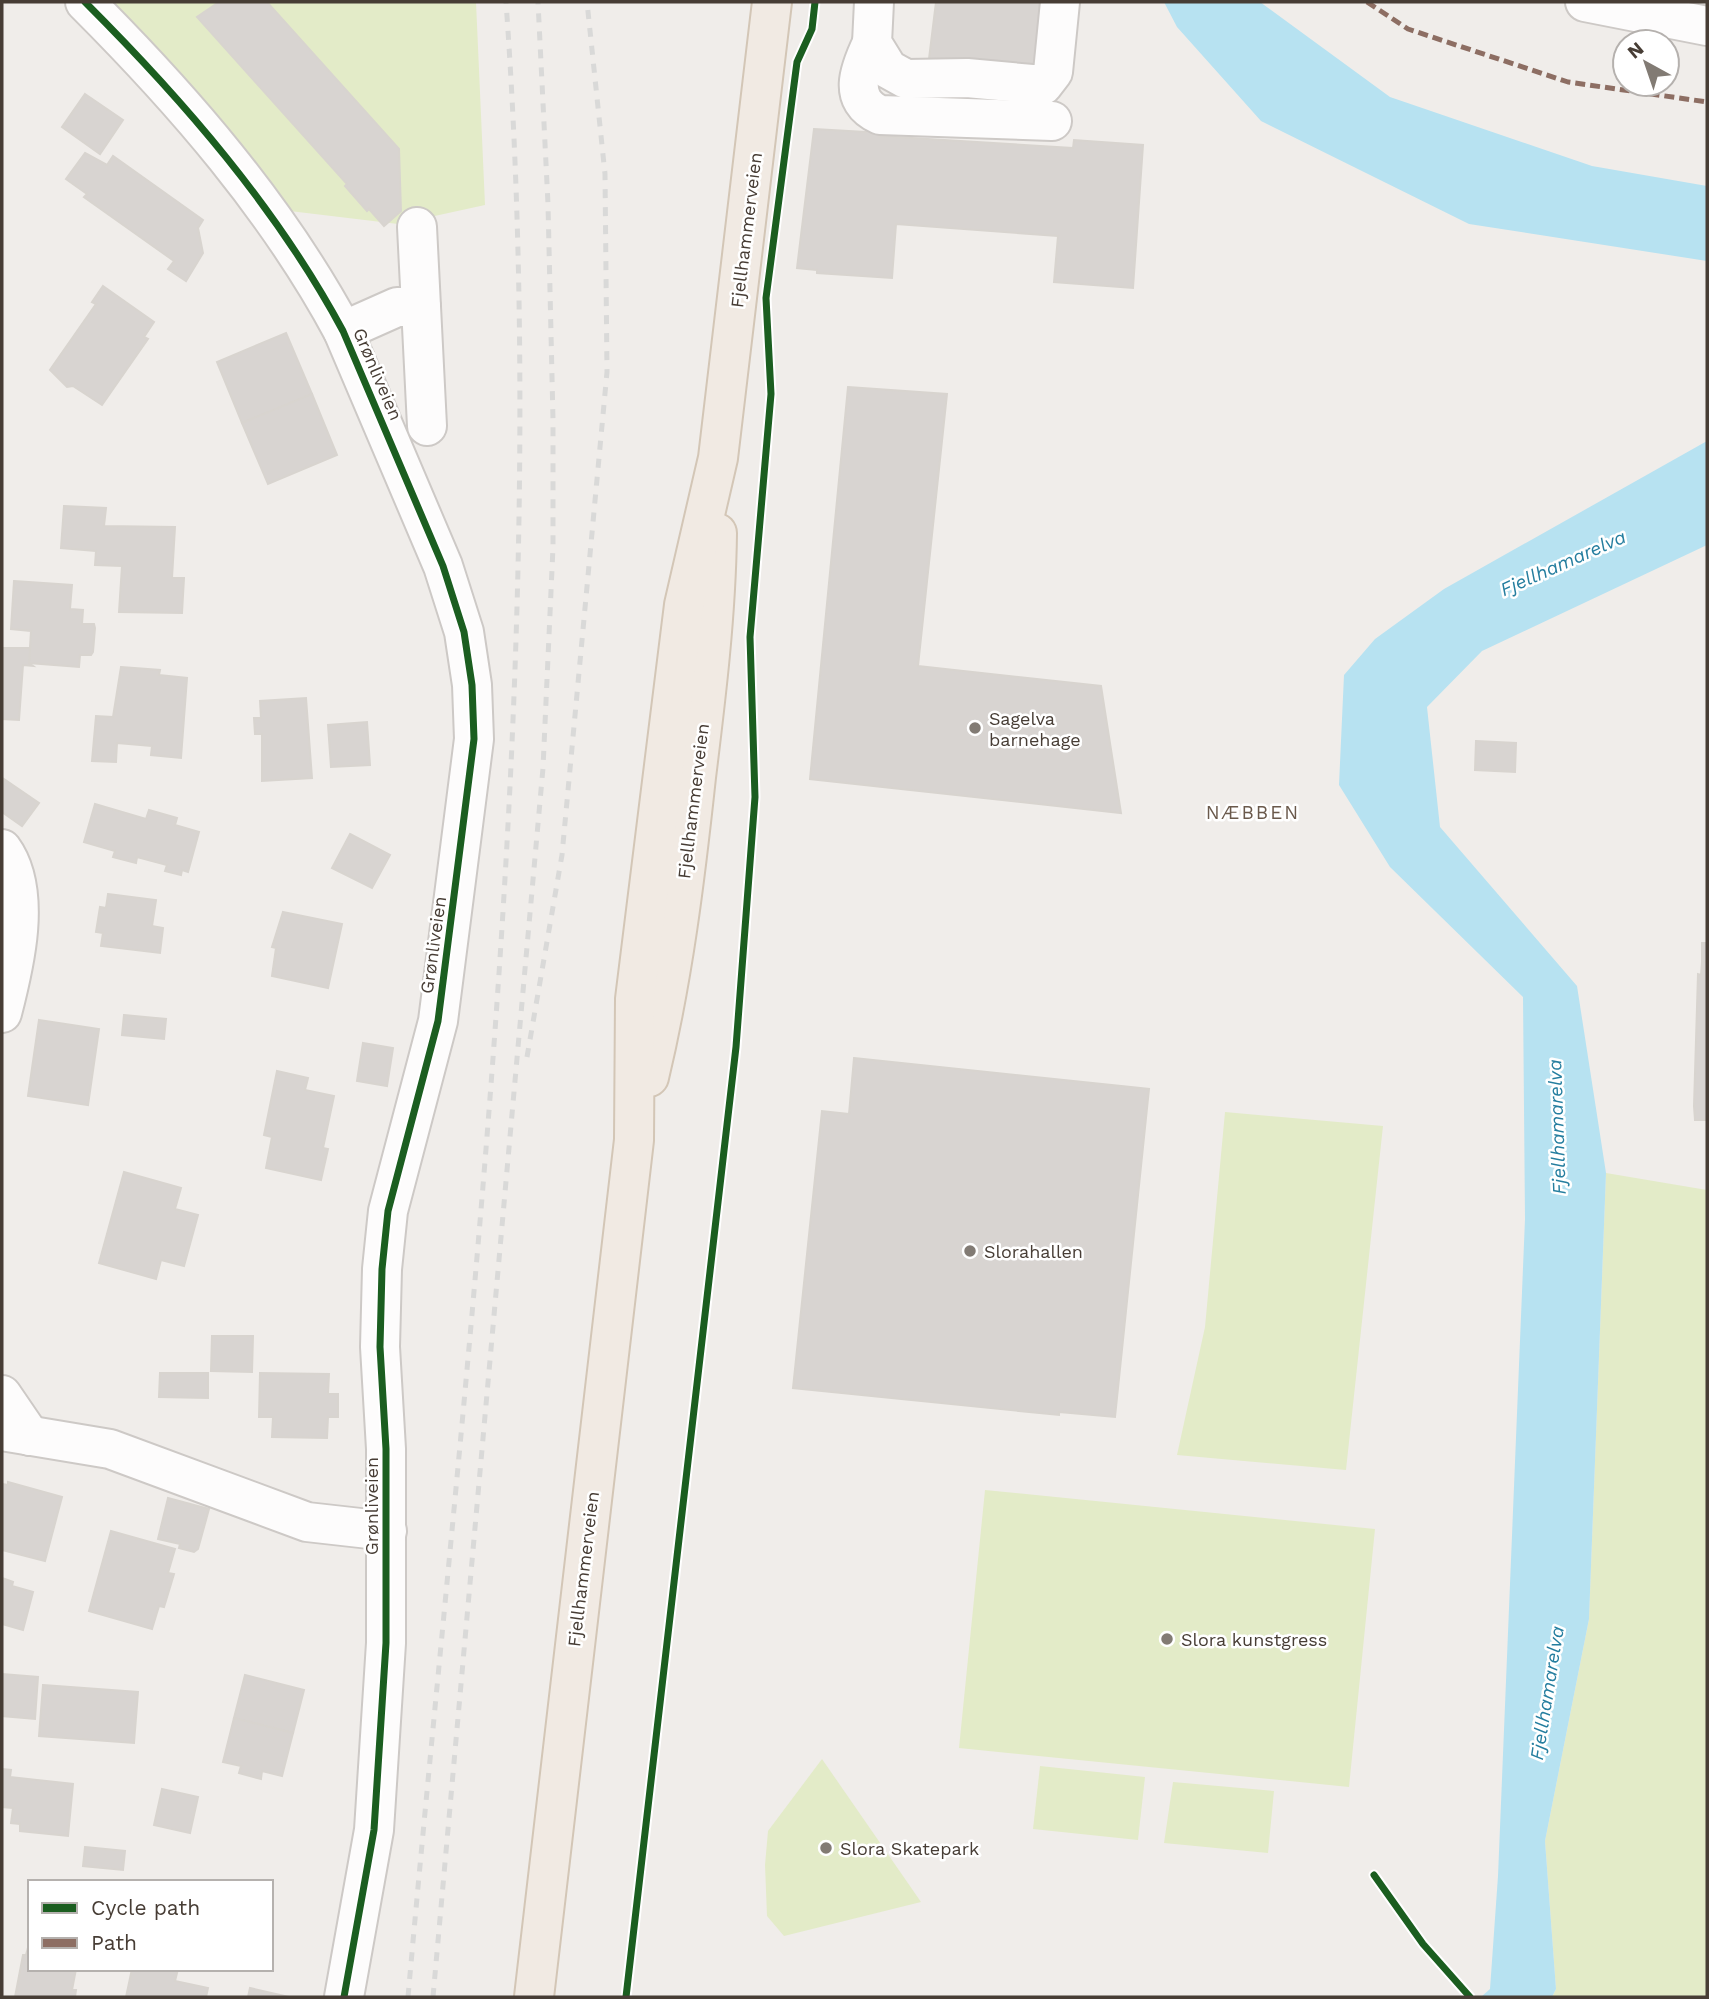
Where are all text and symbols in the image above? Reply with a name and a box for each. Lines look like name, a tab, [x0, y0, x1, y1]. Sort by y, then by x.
north arrow	[1611, 28, 1681, 98]
text: N	[1623, 37, 1648, 64]
street label: Fjellhammerveien	[726, 151, 766, 309]
street label: Grønliveien	[349, 325, 407, 423]
water label: Fjellhamarelva	[1496, 525, 1630, 601]
place label: Sagelva barnehage	[989, 708, 1081, 750]
marker: Sagelva barnehage	[967, 720, 983, 736]
street label: Fjellhammerveien	[673, 722, 713, 880]
district label: NÆBBEN	[1206, 801, 1300, 824]
street label: Grønliveien	[416, 895, 450, 995]
water label: Fjellhamarelva	[1543, 1059, 1571, 1195]
place label: Slorahallen	[984, 1241, 1083, 1262]
marker: Slorahallen	[962, 1243, 978, 1259]
street label: Grønliveien	[361, 1457, 382, 1555]
street label: Fjellhammerveien	[563, 1490, 603, 1648]
water label: Fjellhamarelva	[1525, 1624, 1569, 1762]
place label: Slora kunstgress	[1181, 1629, 1327, 1650]
marker: Slora kunstgress	[1159, 1631, 1175, 1647]
place label: Slora Skatepark	[840, 1838, 979, 1859]
marker: Slora Skatepark	[818, 1840, 834, 1856]
legend	[28, 1880, 273, 1971]
text: Cycle path	[91, 1895, 200, 1920]
text: Path	[91, 1930, 137, 1955]

